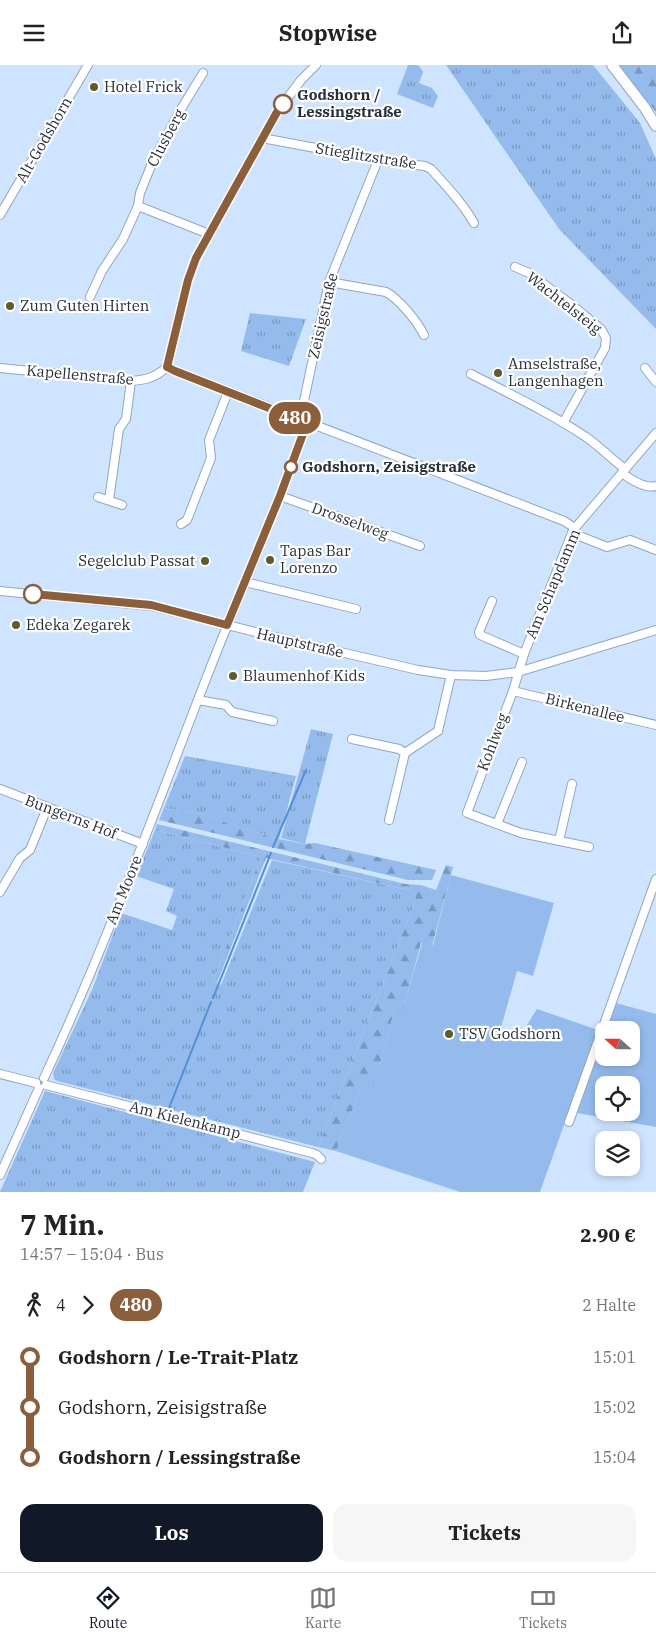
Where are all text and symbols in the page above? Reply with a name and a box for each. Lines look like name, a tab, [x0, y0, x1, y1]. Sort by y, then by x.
text: Stopwise	[279, 18, 377, 47]
icon: menu	[20, 19, 48, 47]
icon: share	[608, 19, 636, 47]
place label: Hotel Frick	[104, 77, 183, 96]
marker: Hotel Frick	[88, 81, 100, 93]
place label: Godshorn / Lessingstraße	[297, 85, 402, 121]
street label: Alt-Godshorn	[11, 93, 76, 186]
marker: Godshorn / Lessingstraße	[273, 94, 293, 114]
street label: Clusberg	[142, 106, 189, 170]
street label: Stieglitzstraße	[314, 138, 418, 173]
street label: Wachtelsteig	[523, 267, 606, 338]
street label: Zeisigstraße	[303, 271, 342, 361]
place label: Zum Guten Hirten	[20, 296, 150, 315]
marker: Zum Guten Hirten	[4, 300, 16, 312]
place label: Amselstraße, Langenhagen	[508, 354, 604, 390]
street label: Kapellenstraße	[26, 360, 134, 389]
marker: Amselstraße, Langenhagen	[492, 367, 504, 379]
line badge: 480	[266, 402, 324, 434]
text: 480	[279, 406, 311, 429]
place label: Godshorn, Zeisigstraße	[302, 457, 476, 476]
marker: Godshorn, Zeisigstraße	[284, 460, 298, 474]
street label: Drosselweg	[309, 498, 391, 543]
street label: Am Schapdamm	[521, 526, 584, 642]
place label: Tapas Bar Lorenzo	[280, 541, 351, 577]
place label: Segelclub Passat	[78, 551, 195, 570]
marker: Tapas Bar Lorenzo	[264, 554, 276, 566]
marker: Segelclub Passat	[199, 555, 211, 567]
unlabelled marker	[23, 584, 43, 604]
place label: Edeka Zegarek	[26, 615, 131, 634]
marker: Edeka Zegarek	[10, 619, 22, 631]
street label: Hauptstraße	[255, 623, 345, 662]
place label: Blaumenhof Kids	[243, 666, 365, 685]
marker: Blaumenhof Kids	[227, 670, 239, 682]
street label: Birkenallee	[544, 689, 627, 727]
street label: Kohlweg	[473, 710, 512, 773]
street label: Bungerns Hof	[22, 790, 121, 843]
street label: Am Moore	[101, 852, 146, 927]
north arrow	[595, 1021, 640, 1066]
map controls	[595, 1021, 640, 1176]
place label: TSV Godshorn	[459, 1024, 561, 1043]
marker: TSV Godshorn	[443, 1028, 455, 1040]
button: locate	[595, 1076, 640, 1121]
street label: Am Kielenkamp	[128, 1097, 243, 1143]
button: layers	[595, 1131, 640, 1176]
text: 7 Min.	[20, 1206, 104, 1243]
text: 2.90 €	[580, 1223, 636, 1247]
text: 14:57 – 15:04 · Bus	[20, 1244, 164, 1264]
icon: walk	[20, 1291, 48, 1319]
icon: forward	[74, 1291, 102, 1319]
text: 480	[120, 1293, 152, 1316]
text: 4	[56, 1295, 66, 1315]
text: 2 Halte	[582, 1295, 636, 1315]
text: Godshorn / Le-Trait-Platz	[58, 1345, 298, 1369]
text: 15:01	[593, 1347, 636, 1367]
text: Godshorn, Zeisigstraße	[58, 1395, 267, 1419]
text: 15:02	[593, 1397, 636, 1417]
text: Godshorn / Lessingstraße	[58, 1445, 301, 1469]
text: 15:04	[593, 1447, 636, 1467]
button: Los	[20, 1504, 323, 1562]
button: Tickets	[333, 1504, 636, 1562]
tab: Route	[89, 1584, 127, 1632]
tab: Karte	[305, 1584, 341, 1632]
tab: Tickets	[519, 1584, 567, 1632]

